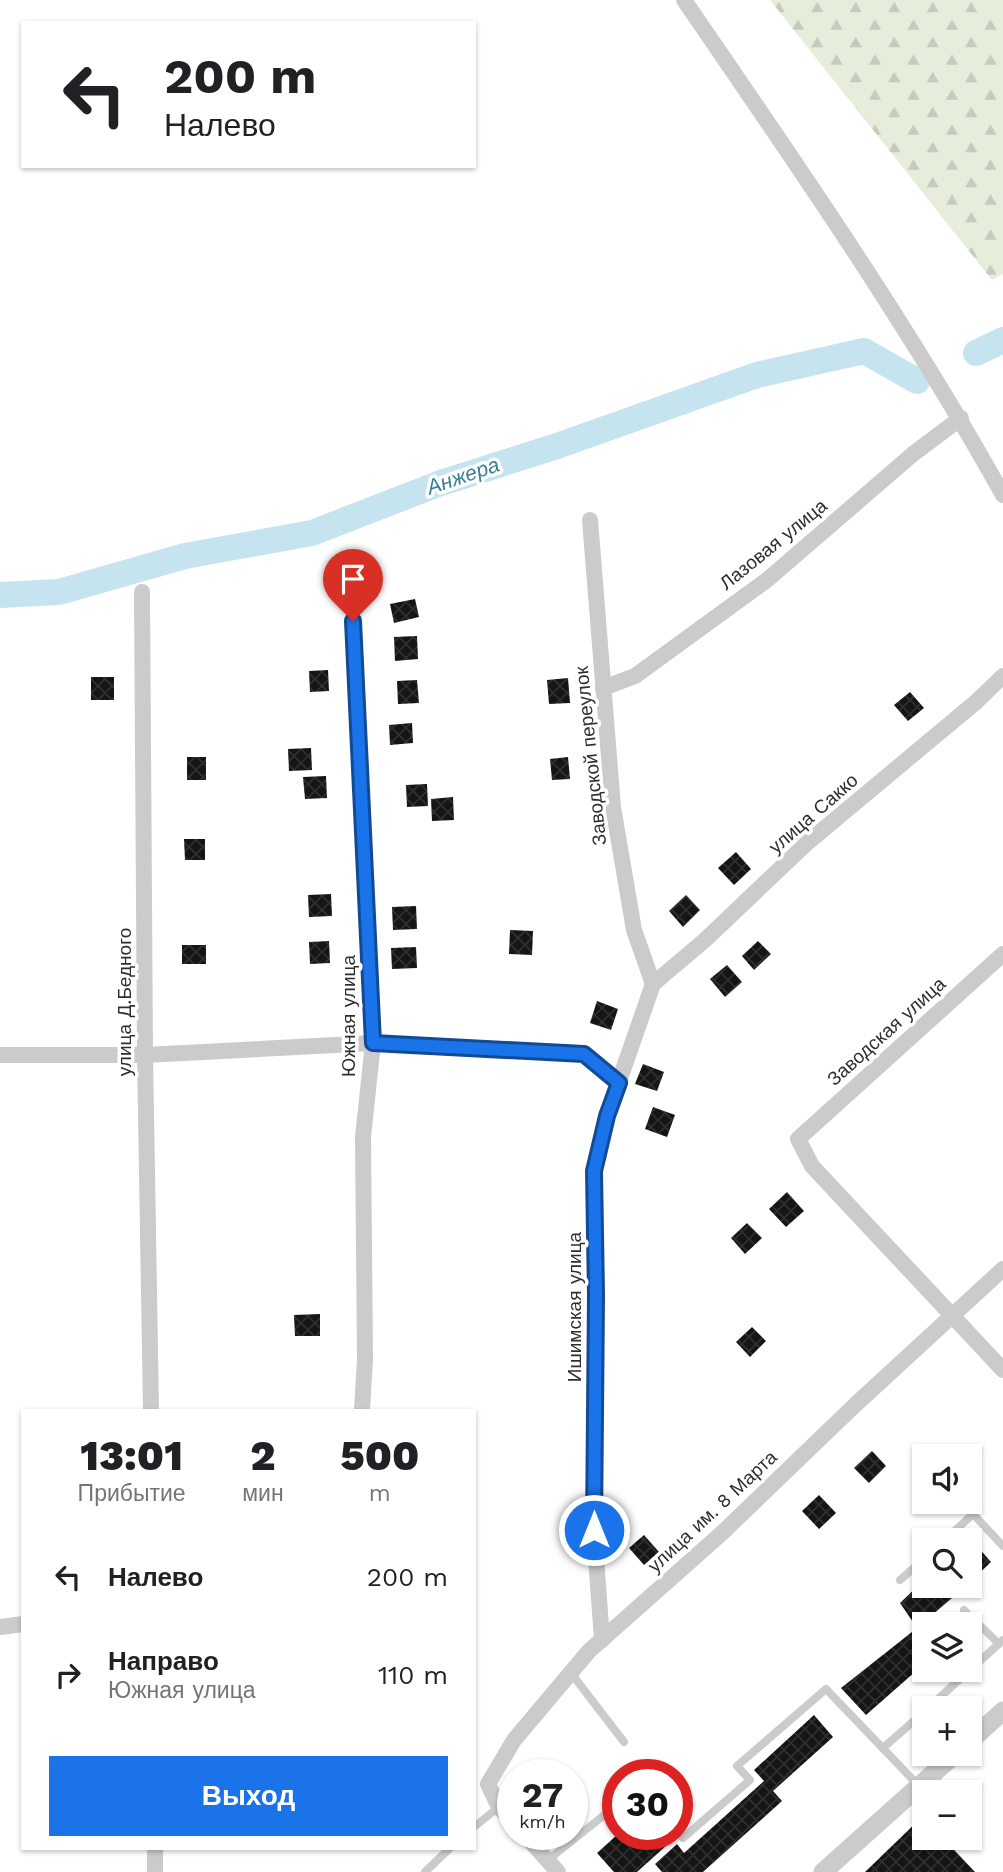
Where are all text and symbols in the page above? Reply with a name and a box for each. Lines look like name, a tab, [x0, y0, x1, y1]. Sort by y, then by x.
text: 200 m	[164, 47, 316, 105]
icon: left	[49, 49, 140, 140]
text: Налево	[164, 106, 276, 144]
water label: Анжера	[421, 451, 502, 500]
street label: Лазовая улица	[715, 494, 832, 595]
pin	[323, 549, 383, 621]
icon: arrive	[334, 560, 372, 598]
street label: Заводской переулок	[570, 665, 611, 847]
street label: улица Сакко	[764, 768, 863, 858]
street label: улица Д.Бедного	[113, 928, 136, 1076]
street label: Южная улица	[337, 955, 360, 1077]
street label: Заводская улица	[823, 972, 950, 1090]
street label: Ишимская улица	[563, 1231, 586, 1382]
text: 13:01	[80, 1431, 183, 1480]
text: 2	[250, 1431, 276, 1480]
text: 500	[340, 1431, 419, 1480]
map controls	[912, 1444, 982, 1850]
button: sound	[912, 1444, 982, 1514]
street label: улица им. 8 Марта	[643, 1445, 782, 1577]
text: Прибытие	[78, 1480, 186, 1507]
text: мин	[242, 1480, 284, 1507]
text: m	[369, 1480, 391, 1507]
position arrow	[557, 1493, 631, 1567]
button: search	[912, 1528, 982, 1598]
icon: left	[49, 1558, 87, 1596]
text: Налево	[108, 1562, 203, 1592]
text: 200 m	[367, 1562, 448, 1592]
button: layers	[912, 1612, 982, 1682]
text: Направо	[108, 1646, 219, 1676]
icon: right	[49, 1656, 87, 1694]
text: 110 m	[378, 1660, 448, 1690]
text: Южная улица	[108, 1677, 256, 1704]
button: +	[912, 1696, 982, 1766]
button: Выход	[49, 1756, 448, 1836]
speed limit sign: 30	[602, 1759, 693, 1850]
text: 27	[522, 1774, 563, 1816]
button: −	[912, 1780, 982, 1850]
text: km/h	[519, 1811, 566, 1832]

